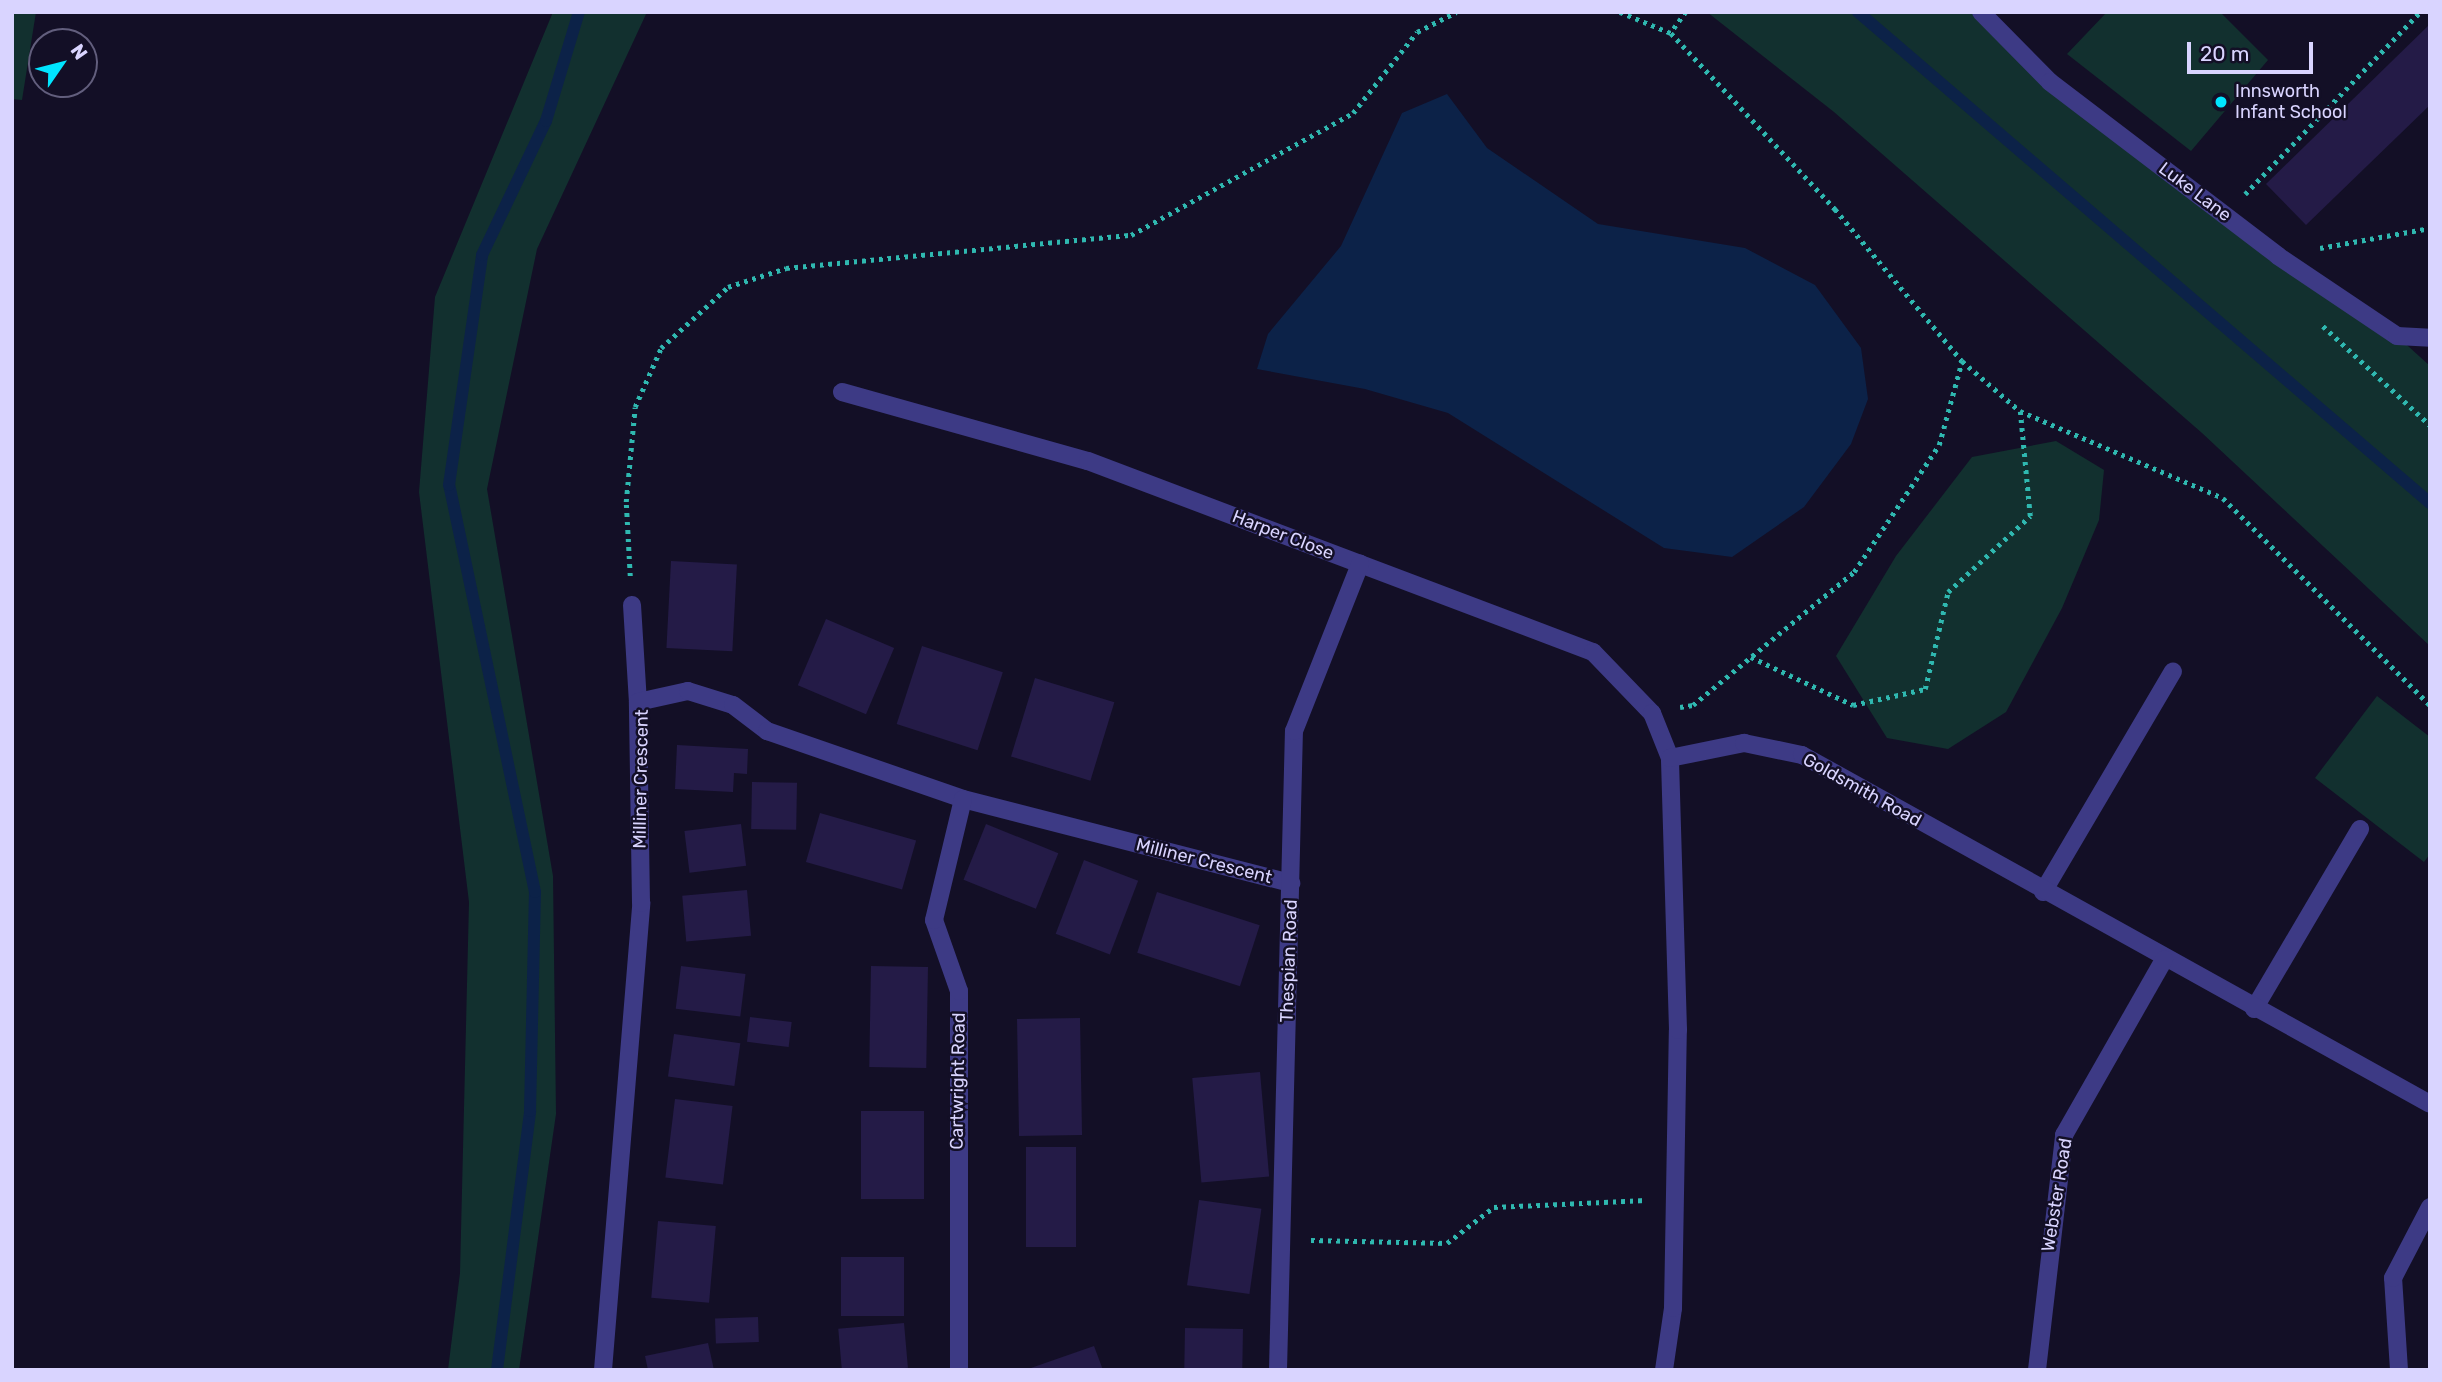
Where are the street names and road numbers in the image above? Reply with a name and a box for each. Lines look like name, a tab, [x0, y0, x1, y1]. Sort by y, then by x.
street label: Luke Lane	[2155, 158, 2235, 226]
street label: Harper Close	[1229, 506, 1337, 564]
street label: Milliner Crescent	[629, 709, 653, 849]
street label: Goldsmith Road	[1799, 748, 1925, 832]
street label: Milliner Crescent	[1134, 834, 1274, 888]
street label: Thespian Road	[1276, 899, 1302, 1023]
street label: Cartwright Road	[946, 1012, 970, 1150]
street label: Webster Road	[2037, 1137, 2077, 1253]

